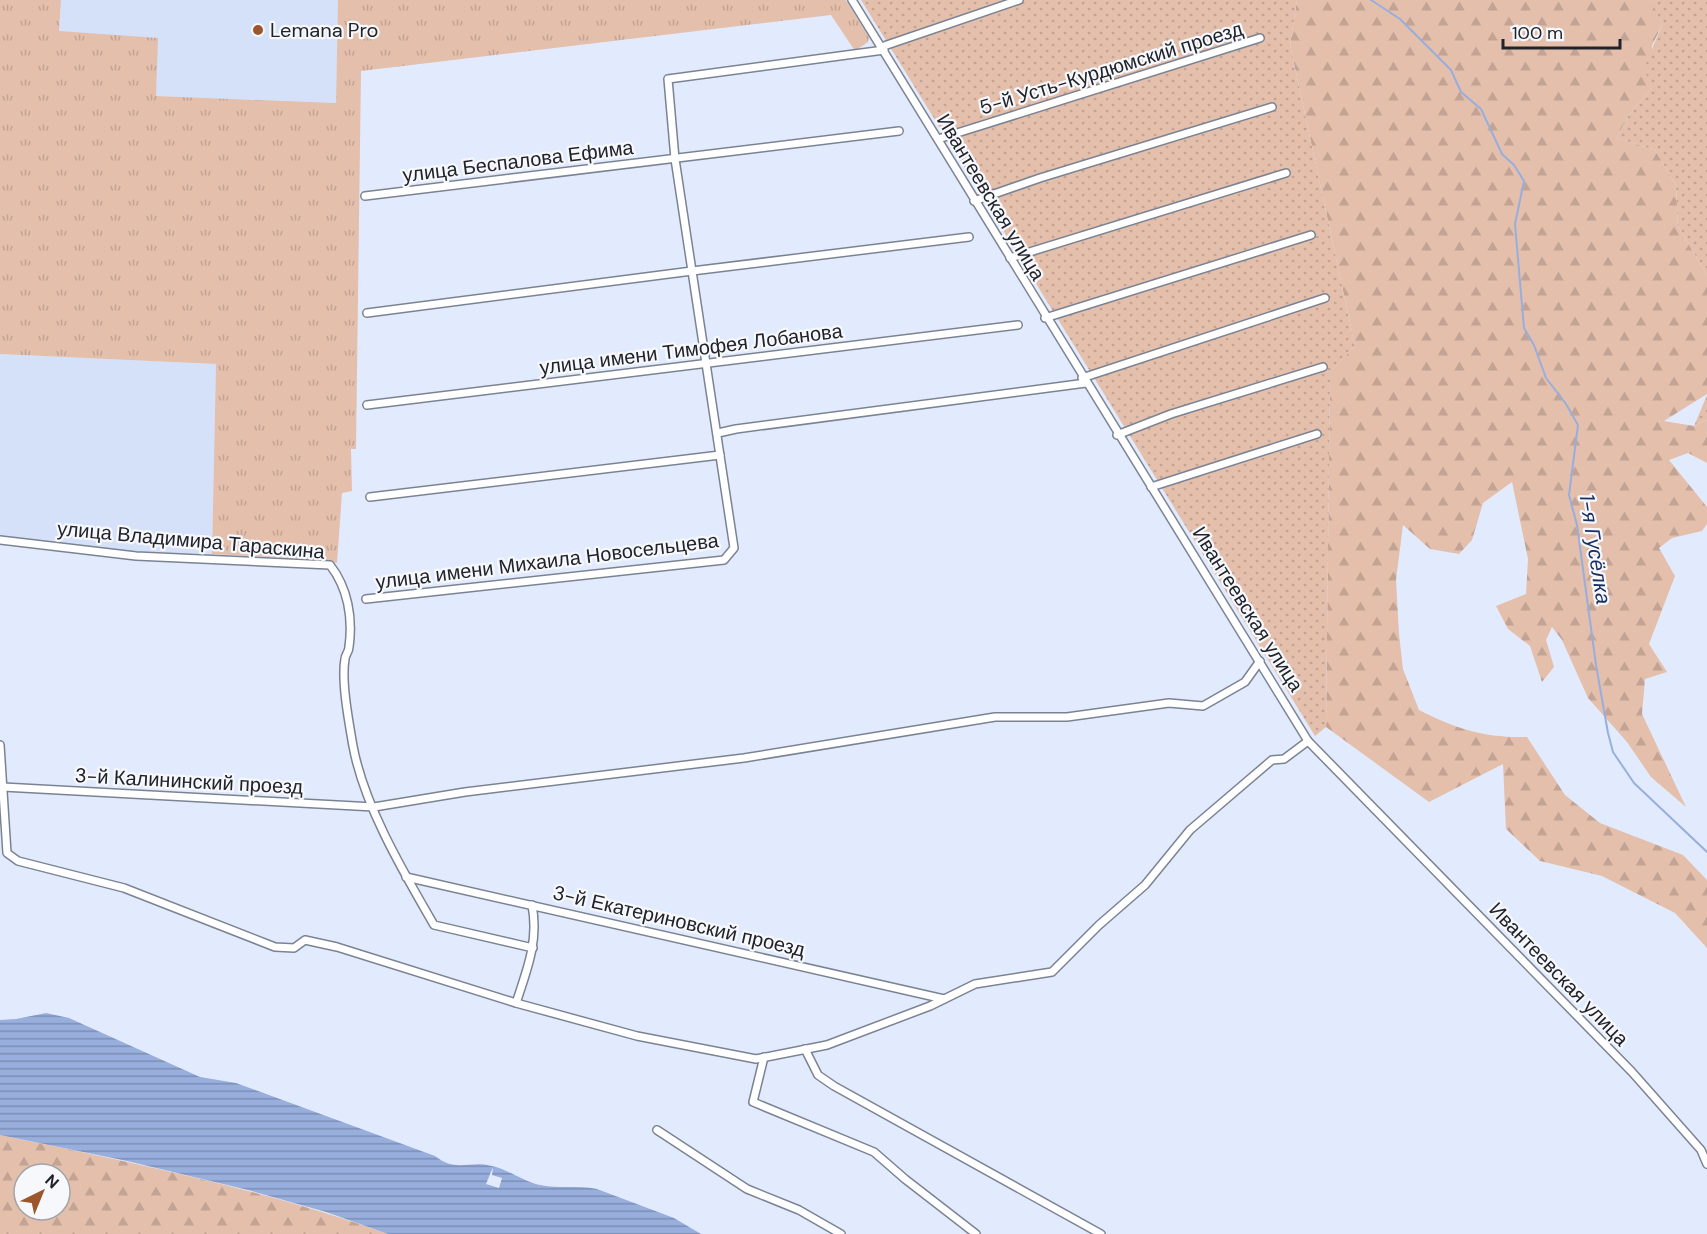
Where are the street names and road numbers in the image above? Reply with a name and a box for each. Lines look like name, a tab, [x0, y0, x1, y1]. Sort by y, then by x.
street label: 5-й Усть-Курдюмский проезд	[976, 15, 1246, 121]
street label: Ивантеевская улица	[931, 109, 1052, 286]
street label: улица Беспалова Ефима	[401, 134, 636, 188]
street label: улица имени Тимофея Лобанова	[538, 317, 845, 380]
street label: улица Владимира Тараскина	[56, 515, 327, 565]
street label: Ивантеевская улица	[1187, 522, 1310, 697]
street label: улица имени Михаила Новосельцева	[374, 527, 721, 595]
street label: 3-й Калининский проезд	[74, 762, 304, 800]
street label: 3-й Екатериновский проезд	[550, 879, 808, 963]
street label: Ивантеевская улица	[1484, 897, 1635, 1052]

